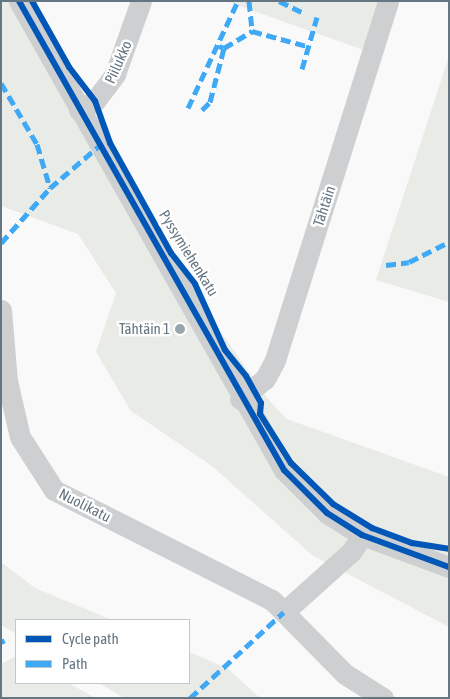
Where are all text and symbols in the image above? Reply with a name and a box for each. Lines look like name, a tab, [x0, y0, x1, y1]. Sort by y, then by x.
street label: Piilukko	[101, 38, 135, 86]
street label: Tähtäin	[309, 183, 339, 229]
street label: Pyssymiehenkatu	[155, 207, 223, 299]
place label: Tähtäin 1	[119, 320, 170, 338]
marker: Tähtäin 1	[174, 323, 186, 335]
street label: Nuolikatu	[56, 484, 114, 526]
legend	[15, 619, 190, 684]
text: Cycle path	[62, 630, 119, 647]
text: Path	[62, 655, 88, 672]

